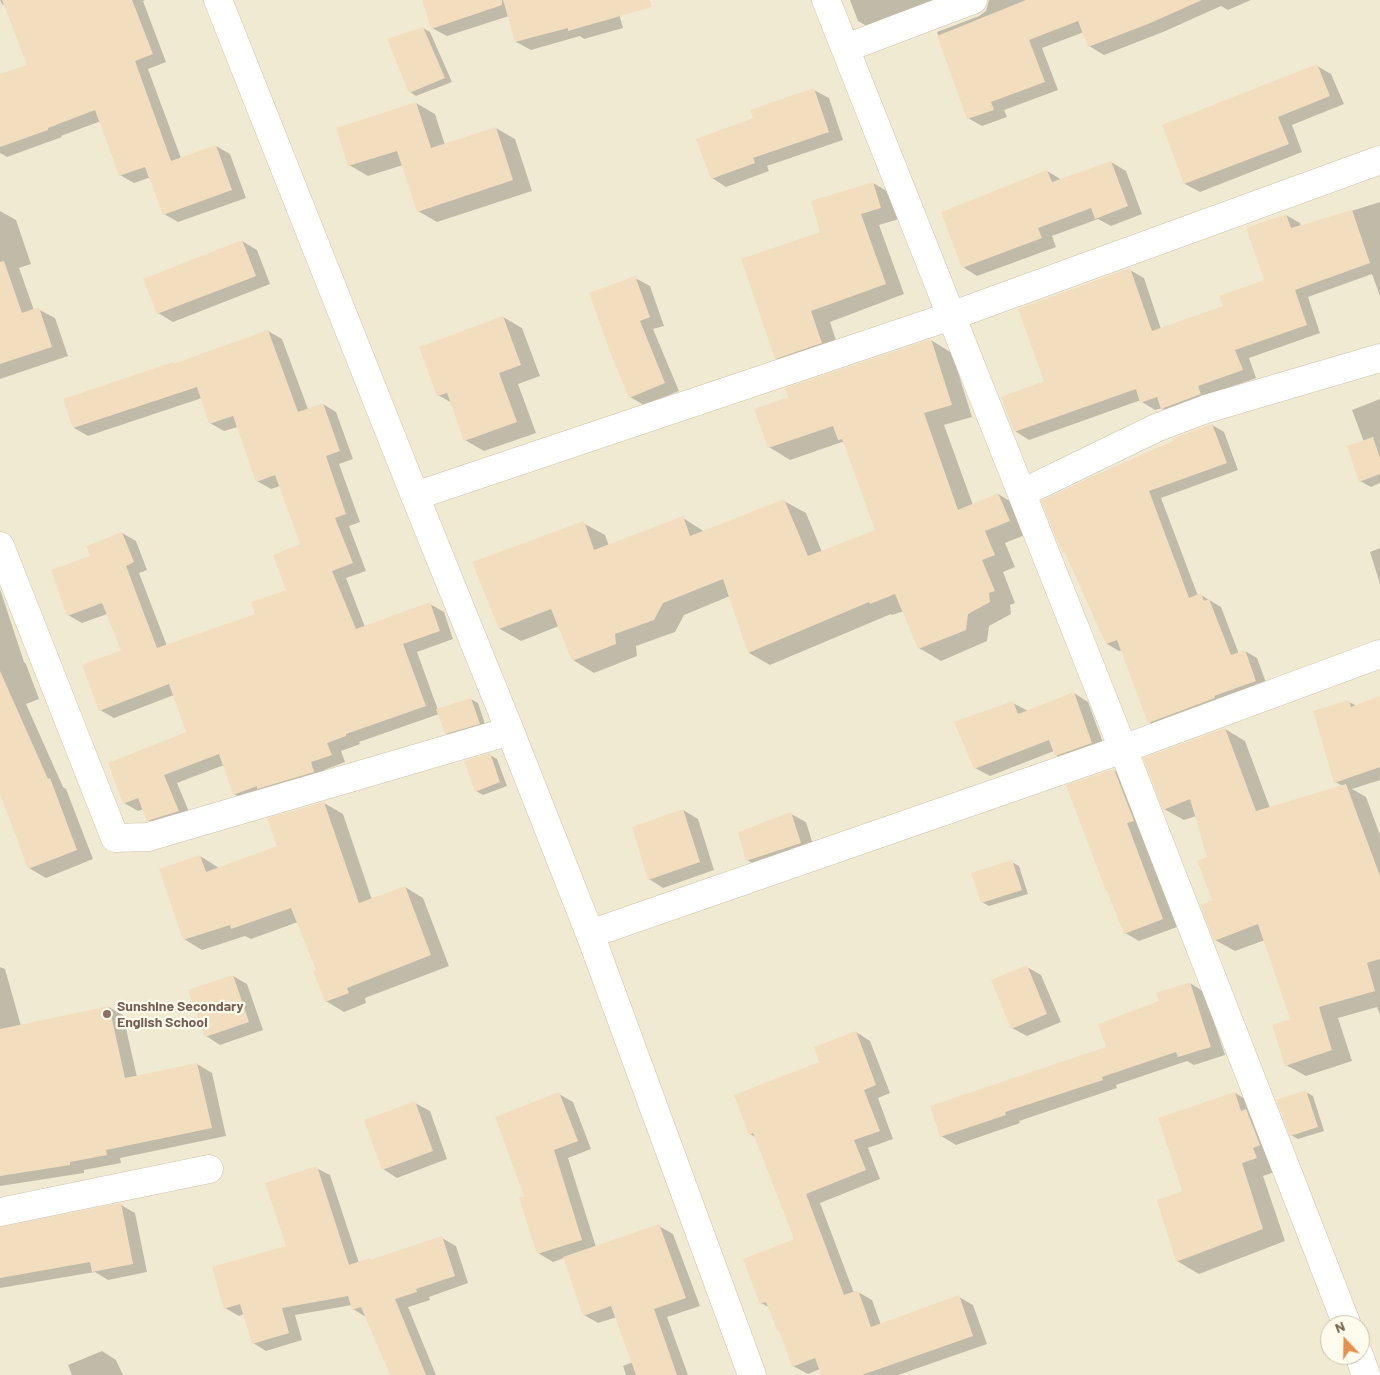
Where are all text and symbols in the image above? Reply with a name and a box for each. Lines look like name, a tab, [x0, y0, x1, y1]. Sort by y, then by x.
place label: Sunshine Secondary English School	[117, 998, 244, 1030]
marker: Sunshine Secondary English School	[101, 1008, 113, 1020]
north arrow	[1320, 1315, 1370, 1365]
text: N	[1332, 1317, 1347, 1336]

